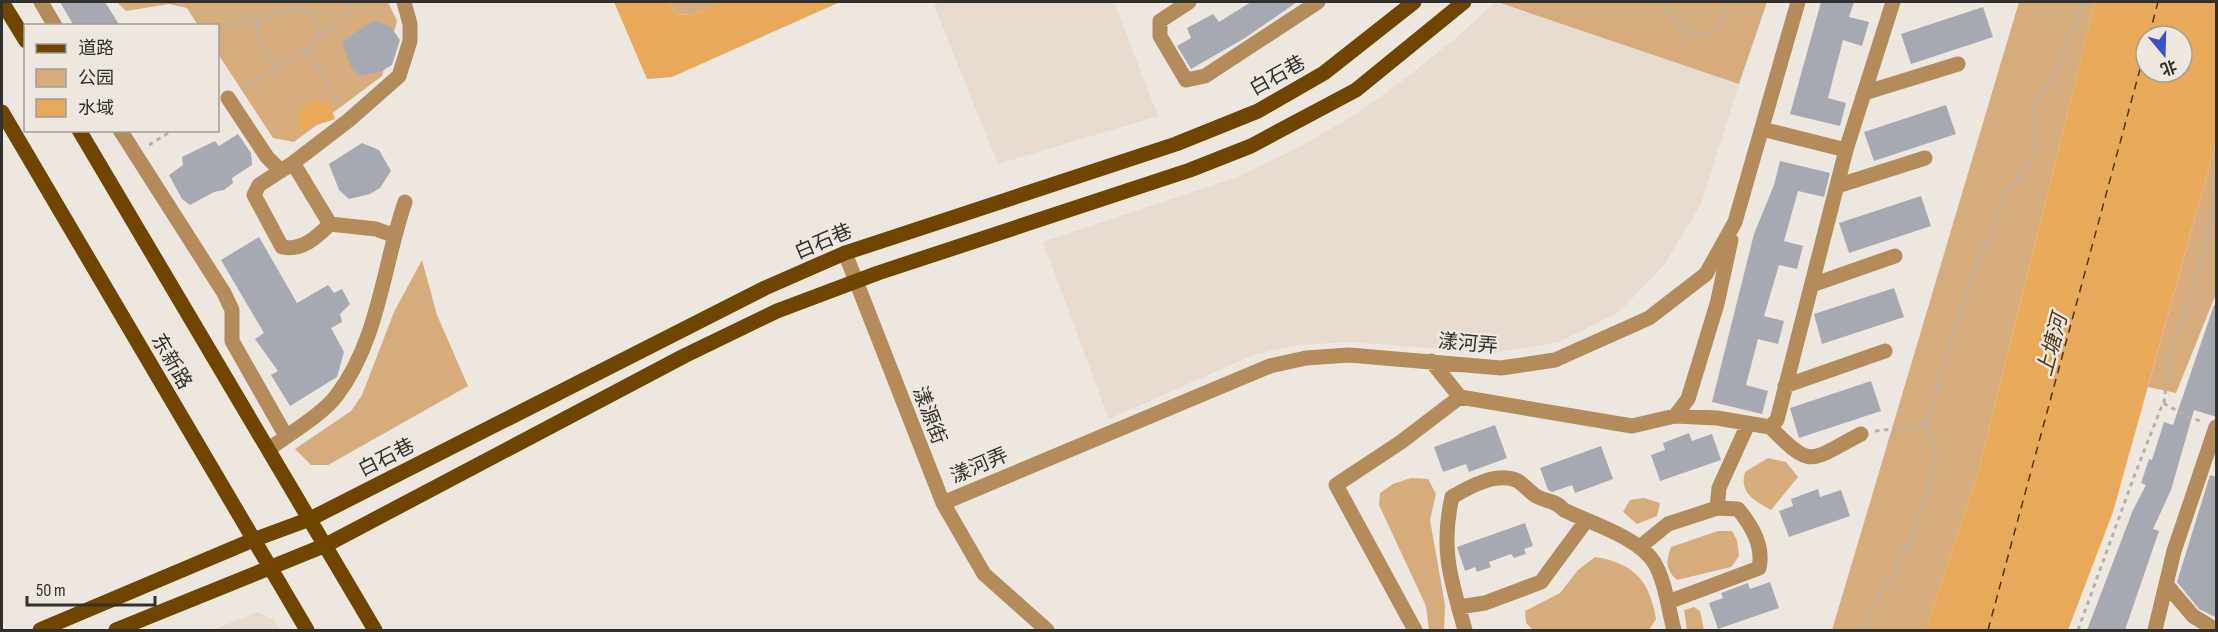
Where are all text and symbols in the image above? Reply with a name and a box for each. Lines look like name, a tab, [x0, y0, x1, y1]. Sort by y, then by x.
legend	[24, 24, 219, 132]
north arrow	[2134, 24, 2194, 84]
text: 道路	[78, 38, 114, 59]
street label: 白石巷	[1245, 51, 1310, 101]
text: 北	[2158, 55, 2179, 78]
text: 公园	[78, 68, 114, 89]
text: 水域	[78, 98, 114, 119]
street label: 白石巷	[791, 219, 856, 265]
water label: 上塘河	[2032, 308, 2074, 379]
street label: 漾河弄	[1437, 329, 1499, 359]
street label: 东新路	[146, 330, 197, 393]
street label: 漾源街	[907, 383, 951, 448]
street label: 白石巷	[354, 434, 419, 482]
street label: 漾河弄	[947, 443, 1012, 489]
scale bar	[27, 569, 154, 607]
text: 50 m	[36, 580, 66, 601]

